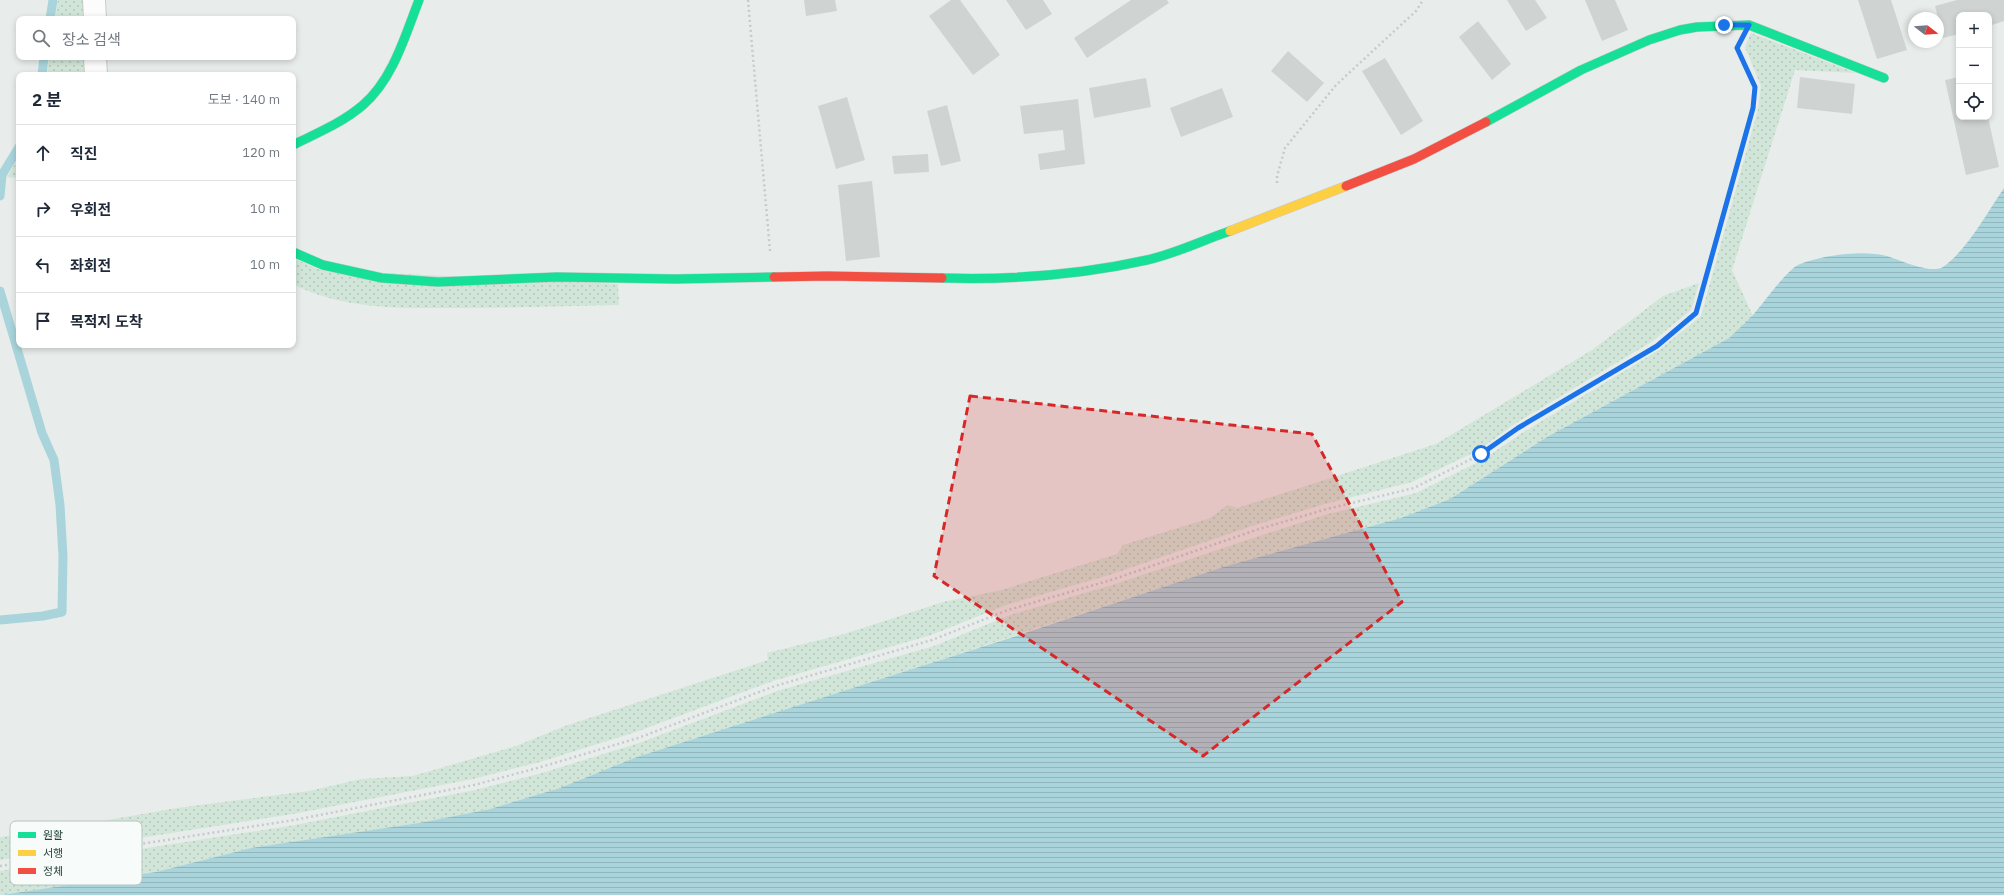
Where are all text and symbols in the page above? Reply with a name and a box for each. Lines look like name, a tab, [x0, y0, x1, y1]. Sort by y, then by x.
north arrow	[1908, 12, 1944, 48]
map controls	[1956, 12, 1992, 120]
button: +	[1956, 12, 1992, 48]
search box	[16, 16, 296, 60]
route end	[1715, 16, 1733, 34]
icon: search	[30, 27, 52, 49]
text: 장소 검색	[62, 30, 121, 49]
button: −	[1956, 48, 1992, 84]
button: locate	[1956, 84, 1992, 120]
text: 2 분	[32, 89, 62, 111]
text: 도보 · 140 m	[208, 91, 280, 108]
icon: ahead	[32, 142, 54, 164]
text: 직진	[70, 144, 98, 163]
text: 120 m	[242, 144, 280, 161]
icon: right	[32, 198, 54, 220]
text: 우회전	[70, 200, 111, 219]
text: 10 m	[250, 200, 280, 217]
icon: left	[32, 254, 54, 276]
text: 좌회전	[70, 256, 111, 275]
text: 10 m	[250, 256, 280, 273]
icon: arrive	[32, 310, 54, 332]
text: 목적지 도착	[70, 312, 143, 331]
route start	[1472, 445, 1490, 463]
legend	[10, 821, 142, 885]
text: 원활	[43, 828, 63, 842]
text: 서행	[43, 846, 63, 860]
text: 정체	[43, 864, 63, 878]

